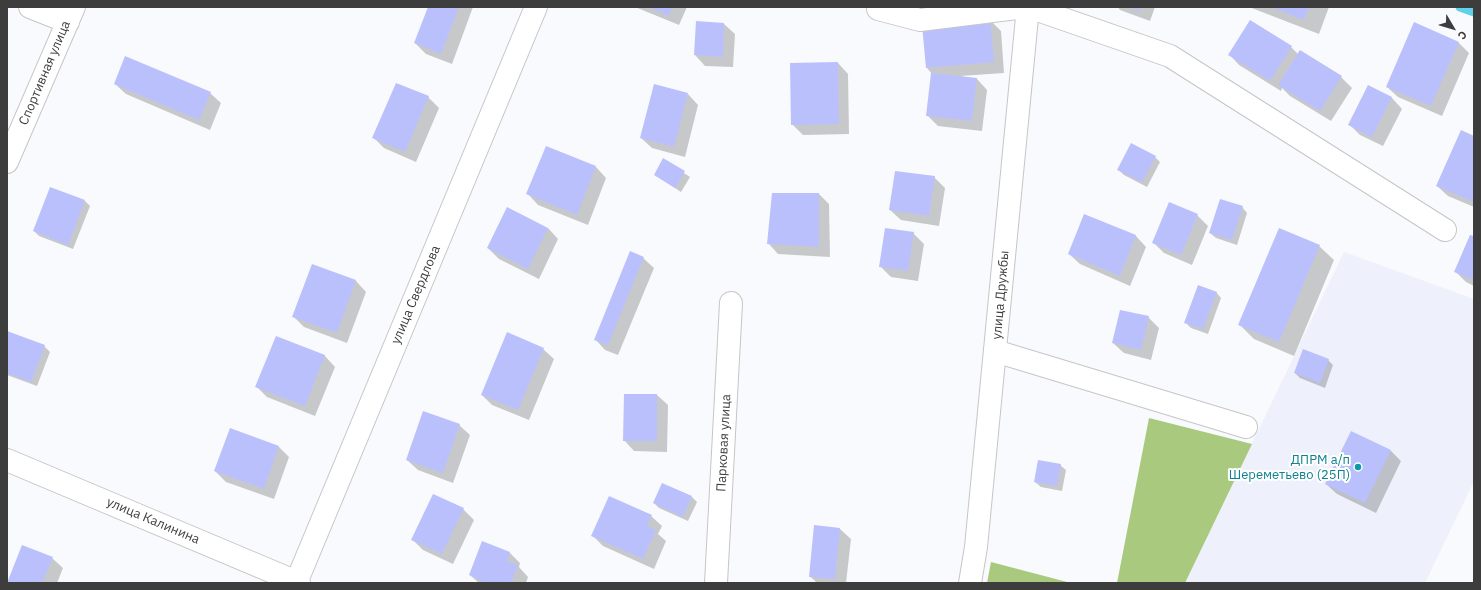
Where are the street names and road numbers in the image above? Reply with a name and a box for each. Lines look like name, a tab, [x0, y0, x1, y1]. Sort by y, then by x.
street label: Спортивная улица	[16, 18, 74, 128]
street label: улица Свердлова	[388, 243, 444, 347]
street label: улица Дружбы	[989, 250, 1013, 340]
street label: Парковая улица	[714, 394, 734, 492]
street label: улица Калинина	[104, 494, 202, 548]

